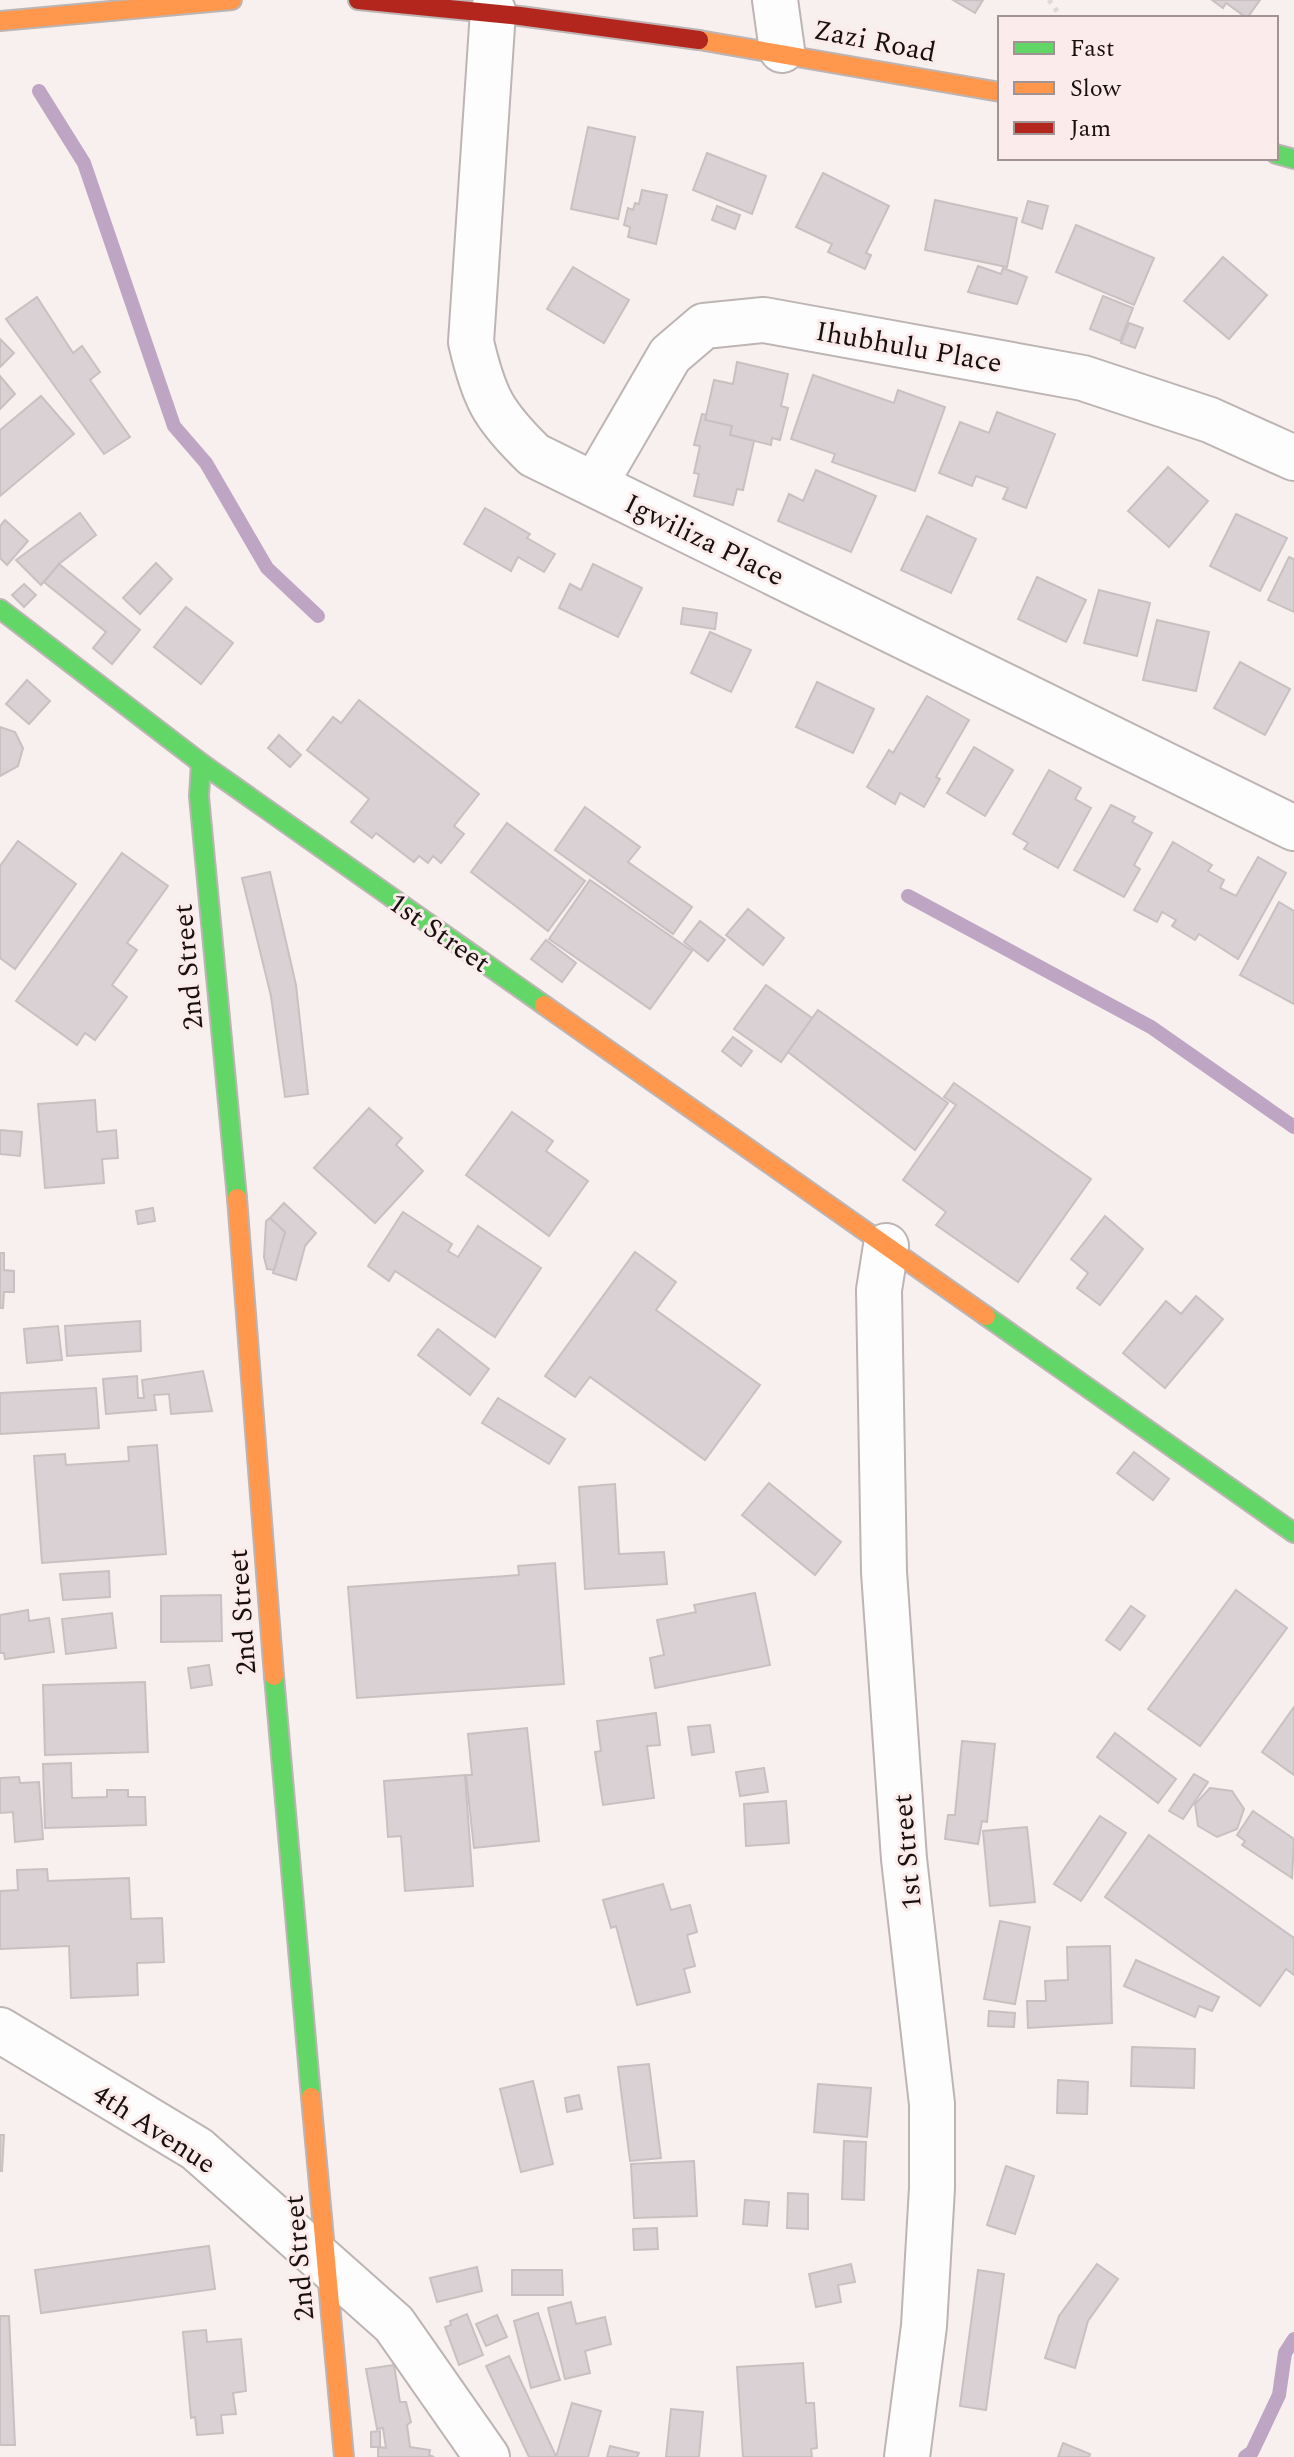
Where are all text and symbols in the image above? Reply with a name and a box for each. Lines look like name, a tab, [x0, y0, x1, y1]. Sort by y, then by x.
street label: Zazi Road	[810, 9, 940, 74]
legend	[998, 16, 1278, 160]
text: Fast	[1070, 31, 1115, 67]
text: Slow	[1070, 71, 1122, 107]
text: Jam	[1070, 111, 1111, 147]
street label: Ihubhulu Place	[812, 310, 1005, 385]
street label: Igwiliza Place	[617, 483, 792, 598]
street label: 1st Street	[379, 882, 499, 984]
street label: 2nd Street	[162, 902, 215, 1032]
street label: 2nd Street	[217, 1547, 268, 1676]
street label: 1st Street	[881, 1792, 934, 1912]
street label: 4th Avenue	[84, 2073, 224, 2185]
street label: 2nd Street	[273, 2193, 326, 2323]

